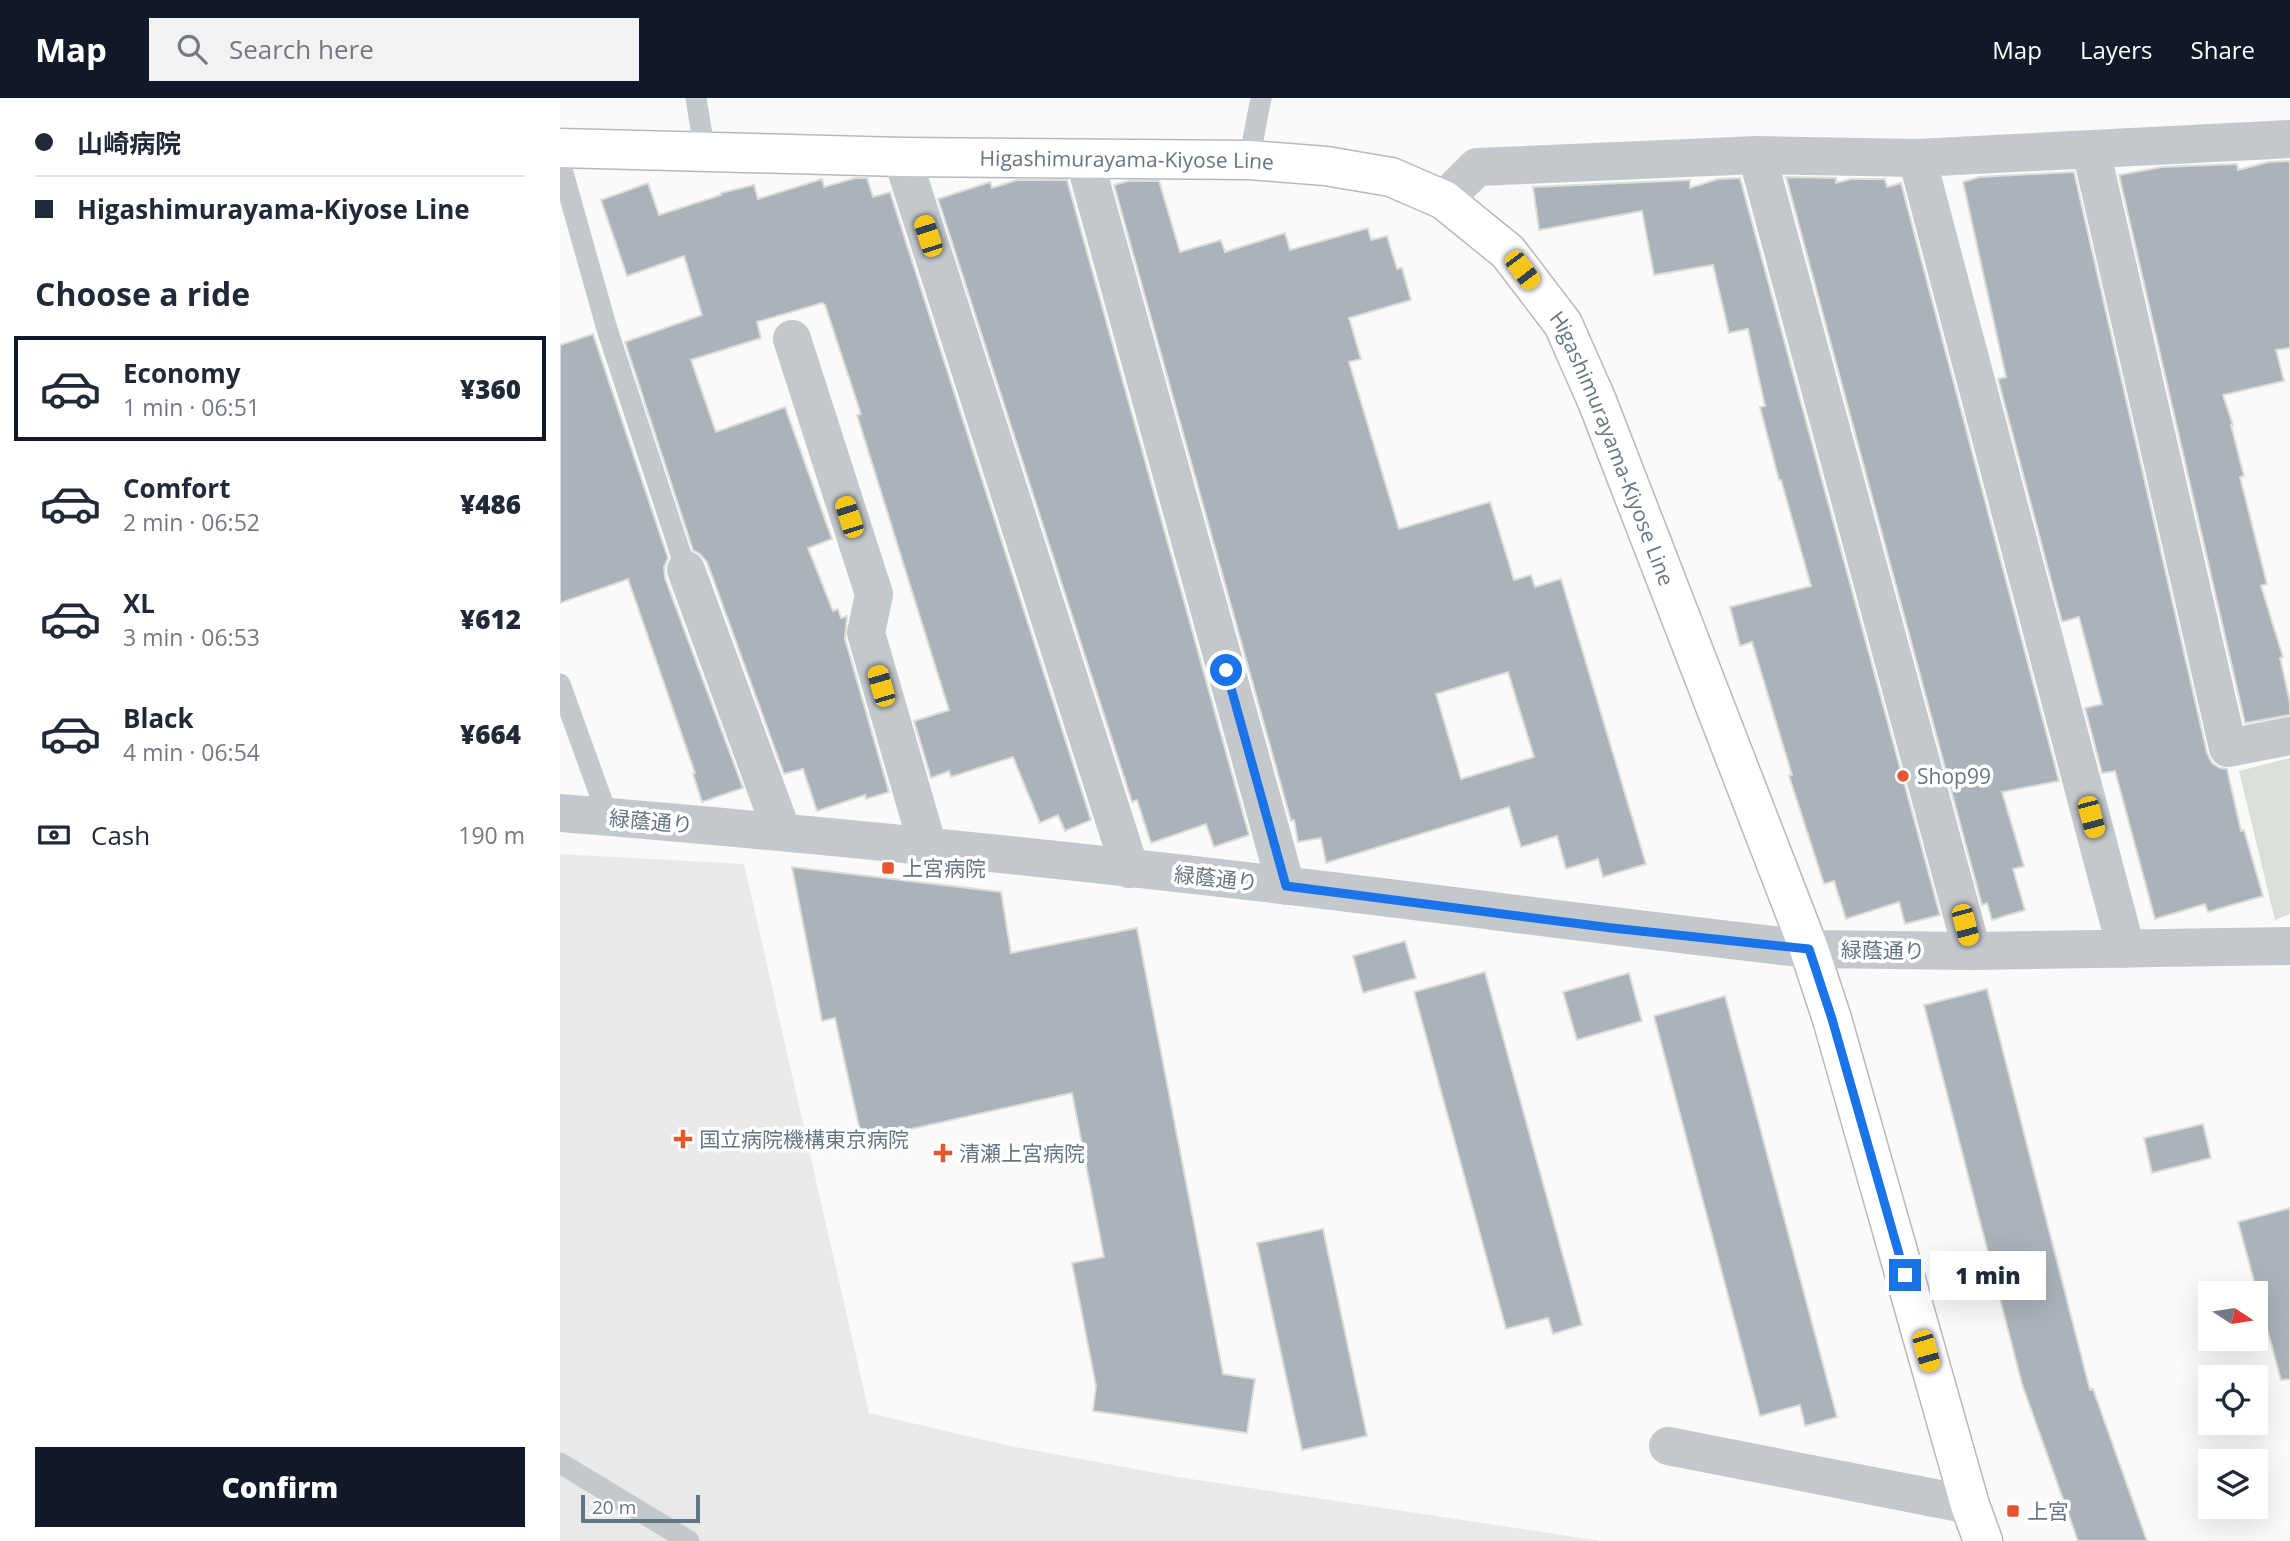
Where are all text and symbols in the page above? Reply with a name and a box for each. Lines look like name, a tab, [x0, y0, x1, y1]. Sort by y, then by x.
search box	[149, 18, 639, 81]
text: Map	[35, 27, 107, 72]
icon: search	[173, 30, 211, 68]
text: Search here	[229, 31, 374, 67]
text: Map	[1992, 33, 2042, 66]
text: Layers	[2080, 33, 2153, 66]
text: Share	[2191, 33, 2255, 66]
text: 山崎病院	[77, 125, 181, 161]
street label: Higashimurayama-Kiyose Line	[980, 144, 1275, 176]
text: Higashimurayama-Kiyose Line	[77, 191, 470, 227]
car	[912, 213, 945, 259]
car	[1501, 247, 1544, 293]
text: Choose a ride	[35, 272, 250, 315]
street label: Higashimurayama-Kiyose Line	[1544, 305, 1681, 590]
text: Economy	[123, 355, 241, 391]
icon: car	[39, 357, 102, 420]
text: ¥360	[460, 371, 521, 407]
text: 1 min · 06:51	[123, 391, 260, 423]
text: Comfort	[123, 470, 230, 506]
icon: car	[39, 472, 102, 535]
text: ¥486	[460, 486, 521, 522]
car	[833, 494, 866, 540]
text: 2 min · 06:52	[123, 506, 260, 538]
text: XL	[123, 585, 155, 621]
icon: car	[39, 587, 102, 650]
text: ¥612	[460, 601, 521, 637]
text: 3 min · 06:53	[123, 621, 260, 653]
route start	[1210, 654, 1242, 686]
car	[866, 663, 897, 709]
text: Black	[123, 700, 194, 736]
icon: car	[39, 702, 102, 765]
text: ¥664	[460, 716, 521, 752]
text: 4 min · 06:54	[123, 736, 260, 768]
place label: Shop99	[1917, 762, 1991, 790]
marker: Shop99	[1895, 768, 1911, 784]
car	[2076, 794, 2107, 840]
street label: 緑蔭通り	[608, 803, 694, 839]
icon: cash	[35, 816, 73, 854]
text: Cash	[91, 817, 150, 853]
text: 190 m	[458, 819, 525, 851]
place label: 上宮病院	[902, 854, 986, 882]
marker: 上宮病院	[880, 860, 896, 876]
street label: 緑蔭通り	[1173, 860, 1259, 896]
car	[1950, 902, 1981, 948]
street label: 緑蔭通り	[1841, 935, 1925, 965]
place label: 国立病院機構東京病院	[699, 1125, 909, 1153]
marker: 国立病院機構東京病院	[673, 1129, 693, 1149]
place label: 清瀬上宮病院	[959, 1139, 1085, 1167]
marker: 清瀬上宮病院	[933, 1143, 953, 1163]
callout: 1 min	[1930, 1250, 2045, 1300]
route end	[1889, 1259, 1921, 1291]
text: 1 min	[1955, 1259, 2021, 1291]
north arrow	[2198, 1281, 2268, 1351]
map controls	[2198, 1281, 2268, 1519]
car	[1911, 1328, 1942, 1374]
button: locate	[2198, 1365, 2268, 1435]
button: Confirm	[35, 1447, 525, 1527]
button: layers	[2198, 1449, 2268, 1519]
scale bar	[581, 1492, 700, 1524]
text: 20 m	[592, 1494, 636, 1520]
place label: 上宮	[2027, 1497, 2069, 1525]
marker: 上宮	[2005, 1503, 2021, 1519]

